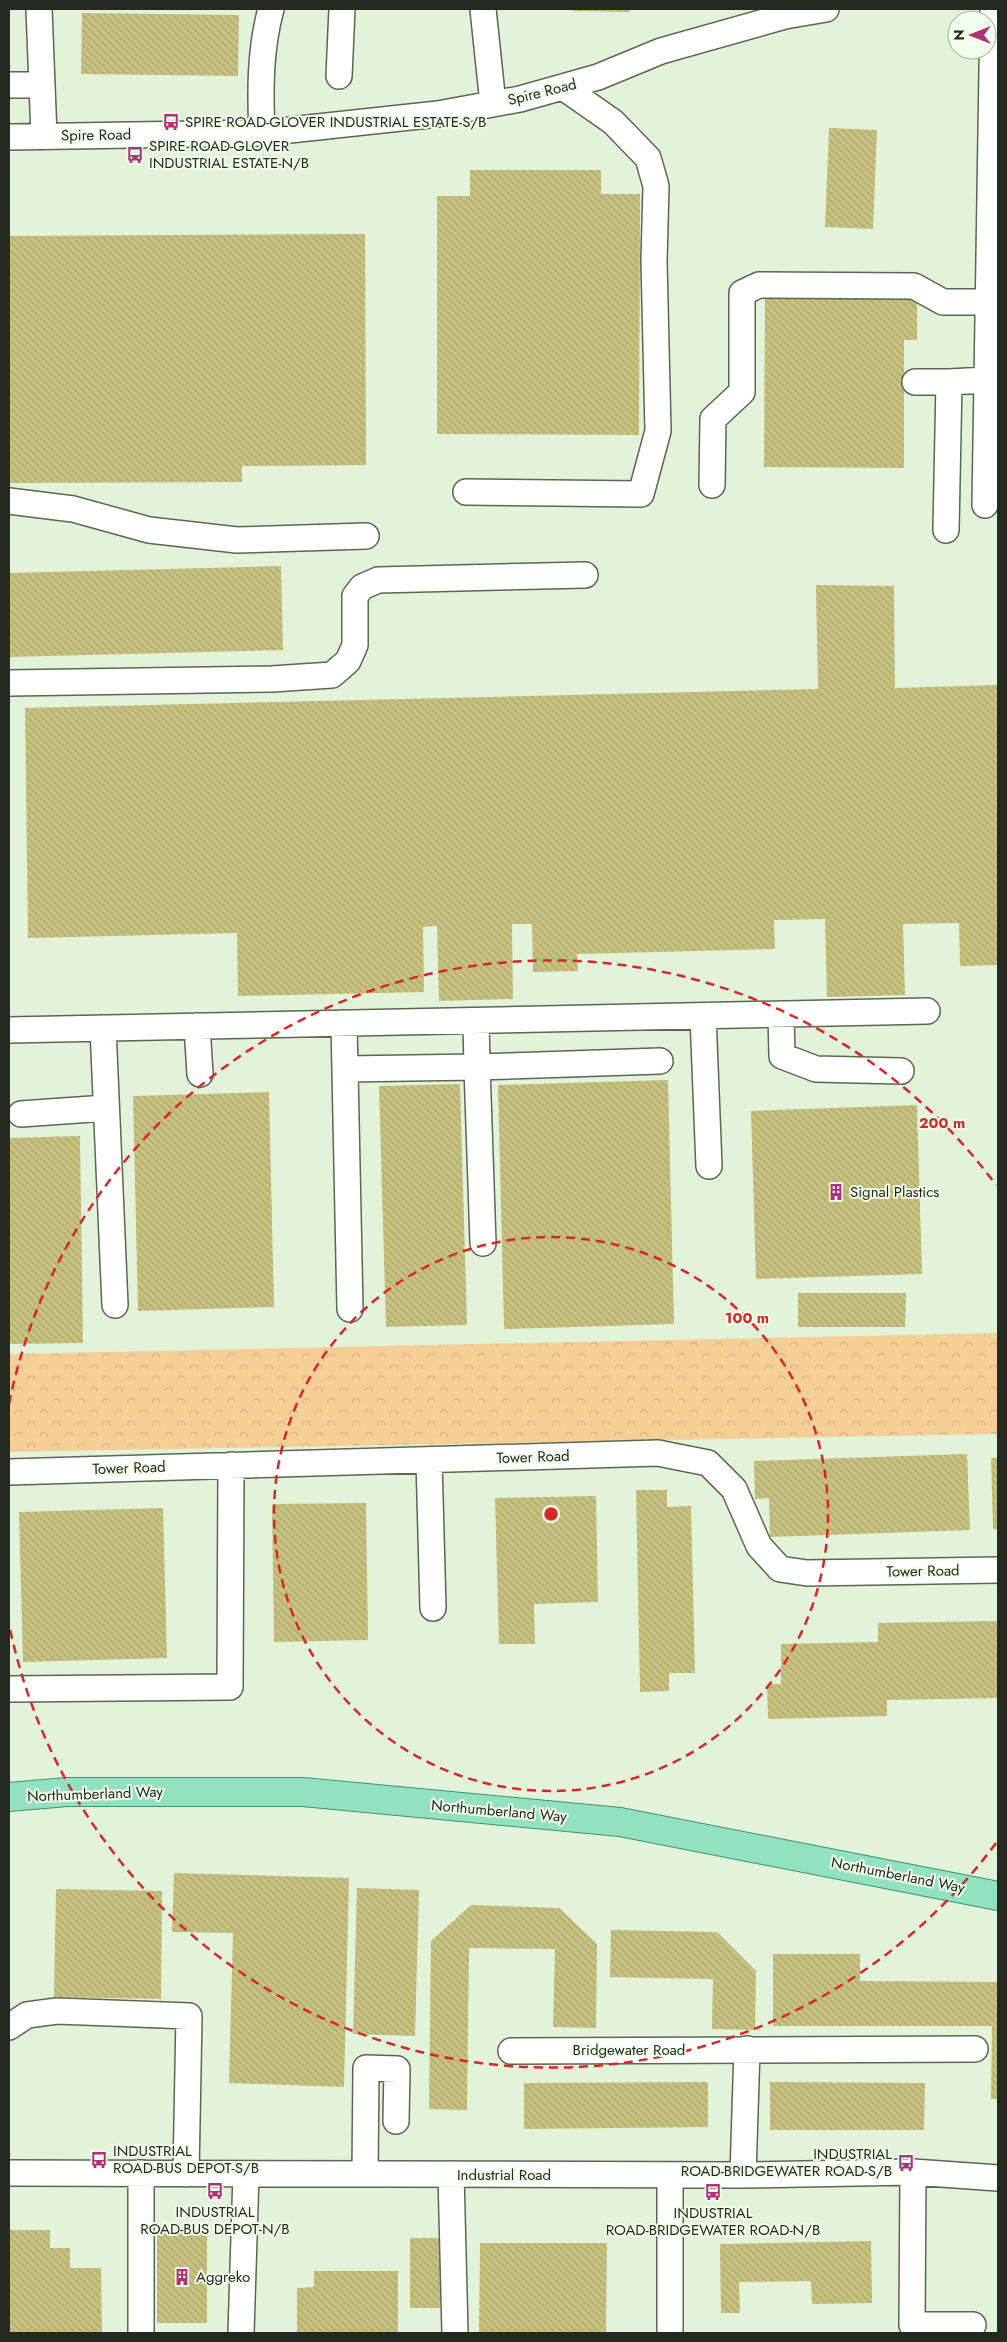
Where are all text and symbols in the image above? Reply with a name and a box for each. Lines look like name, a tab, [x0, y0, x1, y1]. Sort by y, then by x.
north arrow	[947, 10, 997, 60]
text: N	[949, 29, 969, 41]
street label: Spire Road	[505, 73, 579, 111]
place label: SPIRE ROAD-GLOVER INDUSTRIAL ESTATE-S/B	[185, 111, 487, 133]
bus stop icon: SPIRE ROAD-GLOVER INDUSTRIAL ESTATE-S/B	[161, 112, 181, 132]
street label: Spire Road	[61, 123, 131, 147]
place label: SPIRE ROAD-GLOVER INDUSTRIAL ESTATE-N/B	[149, 135, 309, 174]
bus stop icon: SPIRE ROAD-GLOVER INDUSTRIAL ESTATE-N/B	[125, 145, 145, 165]
text: 200 m	[919, 1112, 965, 1134]
place label: Signal Plastics	[850, 1181, 939, 1203]
building icon: Signal Plastics	[826, 1182, 846, 1202]
text: 100 m	[725, 1307, 769, 1329]
street label: Tower Road	[496, 1445, 570, 1469]
street label: Tower Road	[92, 1456, 166, 1480]
centre of rings	[542, 1505, 560, 1523]
street label: Tower Road	[886, 1559, 960, 1583]
street label: Northumberland Way	[27, 1781, 164, 1807]
street label: Northumberland Way	[430, 1794, 568, 1828]
street label: Northumberland Way	[829, 1851, 967, 1899]
street label: Bridgewater Road	[573, 2039, 685, 2061]
place label: INDUSTRIAL ROAD-BUS DEPOT-S/B	[113, 2140, 259, 2179]
place label: INDUSTRIAL ROAD-BRIDGEWATER ROAD-S/B	[681, 2143, 892, 2182]
bus stop icon: INDUSTRIAL ROAD-BUS DEPOT-S/B	[89, 2150, 109, 2170]
bus stop icon: INDUSTRIAL ROAD-BRIDGEWATER ROAD-S/B	[896, 2153, 916, 2173]
street label: Industrial Road	[457, 2164, 551, 2186]
bus stop icon: INDUSTRIAL ROAD-BUS DEPOT-N/B	[205, 2181, 225, 2201]
bus stop icon: INDUSTRIAL ROAD-BRIDGEWATER ROAD-N/B	[703, 2182, 723, 2202]
place label: INDUSTRIAL ROAD-BUS DEPOT-N/B	[140, 2201, 290, 2240]
place label: INDUSTRIAL ROAD-BRIDGEWATER ROAD-N/B	[606, 2202, 820, 2241]
place label: Aggreko	[196, 2266, 250, 2288]
building icon: Aggreko	[172, 2267, 192, 2287]

